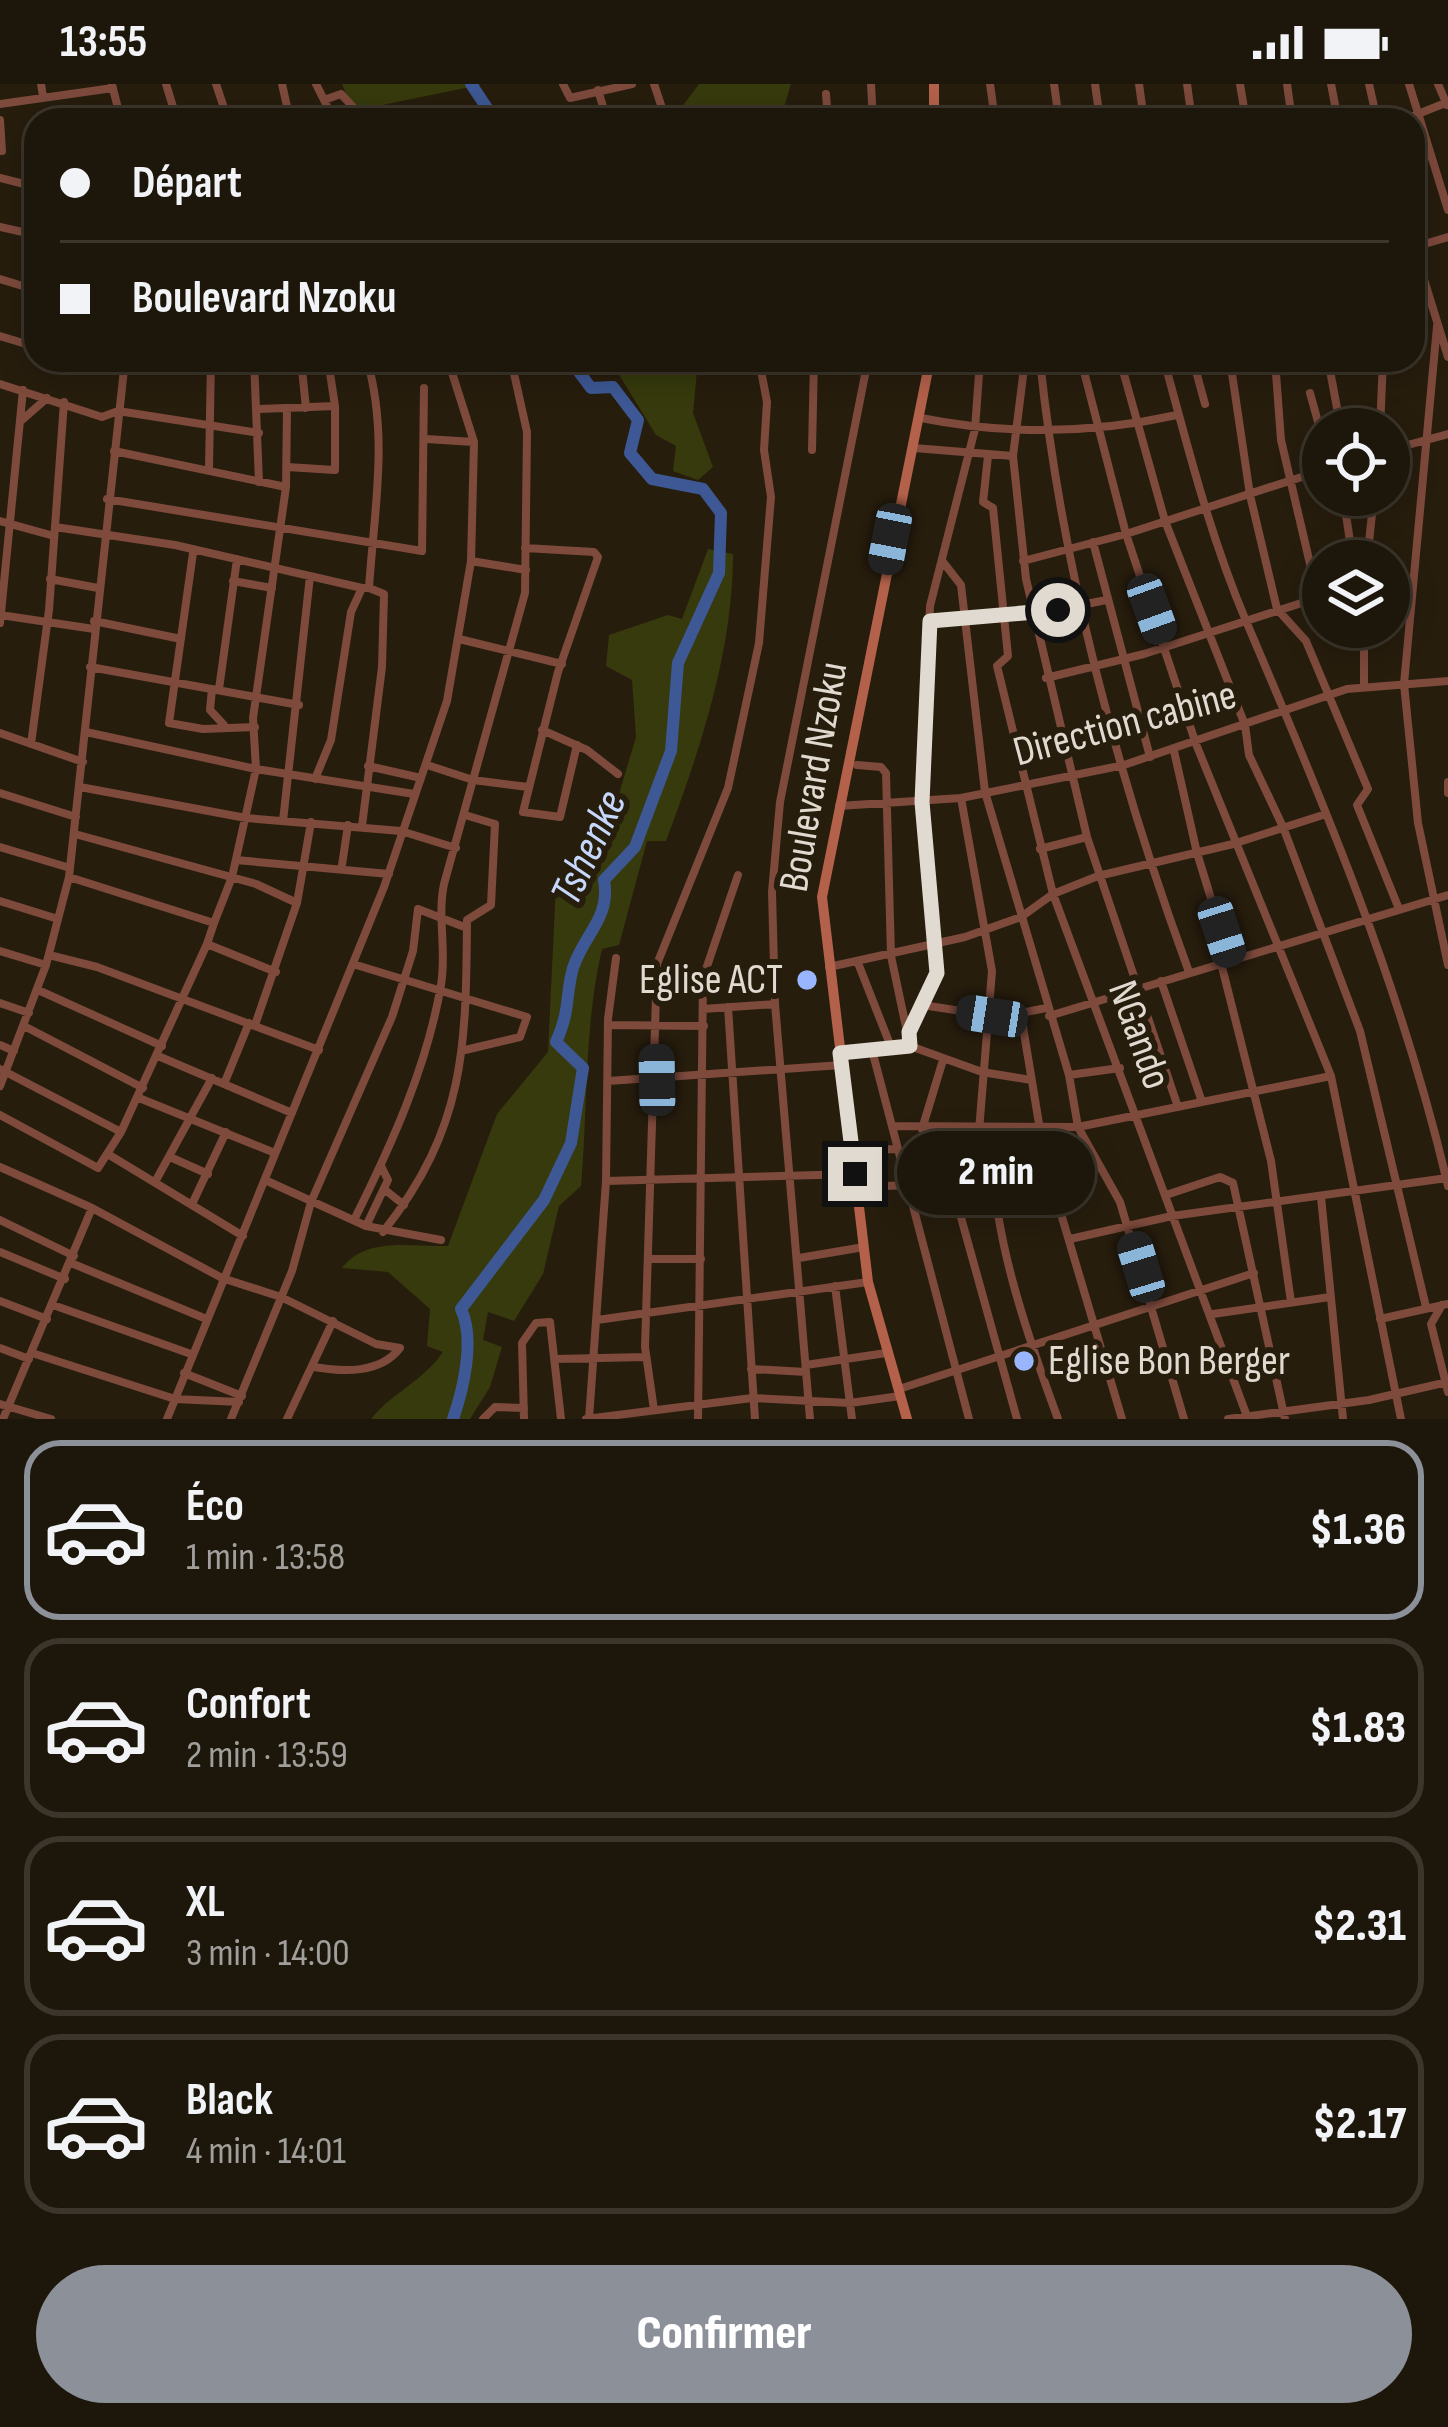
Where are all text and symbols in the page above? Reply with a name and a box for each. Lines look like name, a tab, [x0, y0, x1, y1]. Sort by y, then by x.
text: 13:55	[60, 15, 147, 70]
text: Départ	[132, 156, 242, 211]
text: Boulevard Nzoku	[132, 271, 396, 326]
map controls	[1302, 408, 1410, 648]
button: locate	[1302, 408, 1410, 516]
car	[865, 500, 915, 578]
button: layers	[1302, 540, 1410, 648]
car	[1123, 569, 1181, 649]
route start	[1031, 583, 1085, 637]
street label: Boulevard Nzoku	[769, 658, 859, 896]
street label: Direction cabine	[1008, 670, 1242, 778]
water label: Tshenke	[539, 782, 639, 914]
car	[1194, 892, 1250, 972]
place label: Eglise ACT	[639, 955, 783, 1006]
marker: Eglise ACT	[794, 967, 820, 993]
street label: NGando	[1096, 974, 1182, 1096]
car	[954, 993, 1030, 1039]
car	[638, 1044, 676, 1116]
callout: 2 min	[897, 1132, 1095, 1216]
route end	[828, 1147, 882, 1201]
text: 2 min	[958, 1149, 1034, 1196]
car	[1113, 1227, 1169, 1307]
place label: Eglise Bon Berger	[1048, 1336, 1290, 1387]
marker: Eglise Bon Berger	[1011, 1348, 1037, 1374]
icon: car	[42, 1476, 150, 1584]
text: Éco	[186, 1479, 244, 1534]
text: $1.36	[1310, 1503, 1406, 1558]
text: 1 min · 13:58	[186, 1534, 345, 1581]
icon: car	[42, 1674, 150, 1782]
text: Confort	[186, 1677, 311, 1732]
text: $1.83	[1310, 1701, 1406, 1756]
text: 2 min · 13:59	[186, 1732, 348, 1779]
icon: car	[42, 1872, 150, 1980]
text: XL	[186, 1875, 225, 1930]
text: $2.31	[1312, 1899, 1406, 1954]
text: 3 min · 14:00	[186, 1930, 350, 1977]
icon: car	[42, 2070, 150, 2178]
text: Black	[186, 2073, 273, 2128]
text: $2.17	[1313, 2097, 1406, 2152]
text: 4 min · 14:01	[186, 2128, 346, 2175]
button: Confirmer	[36, 2265, 1412, 2403]

